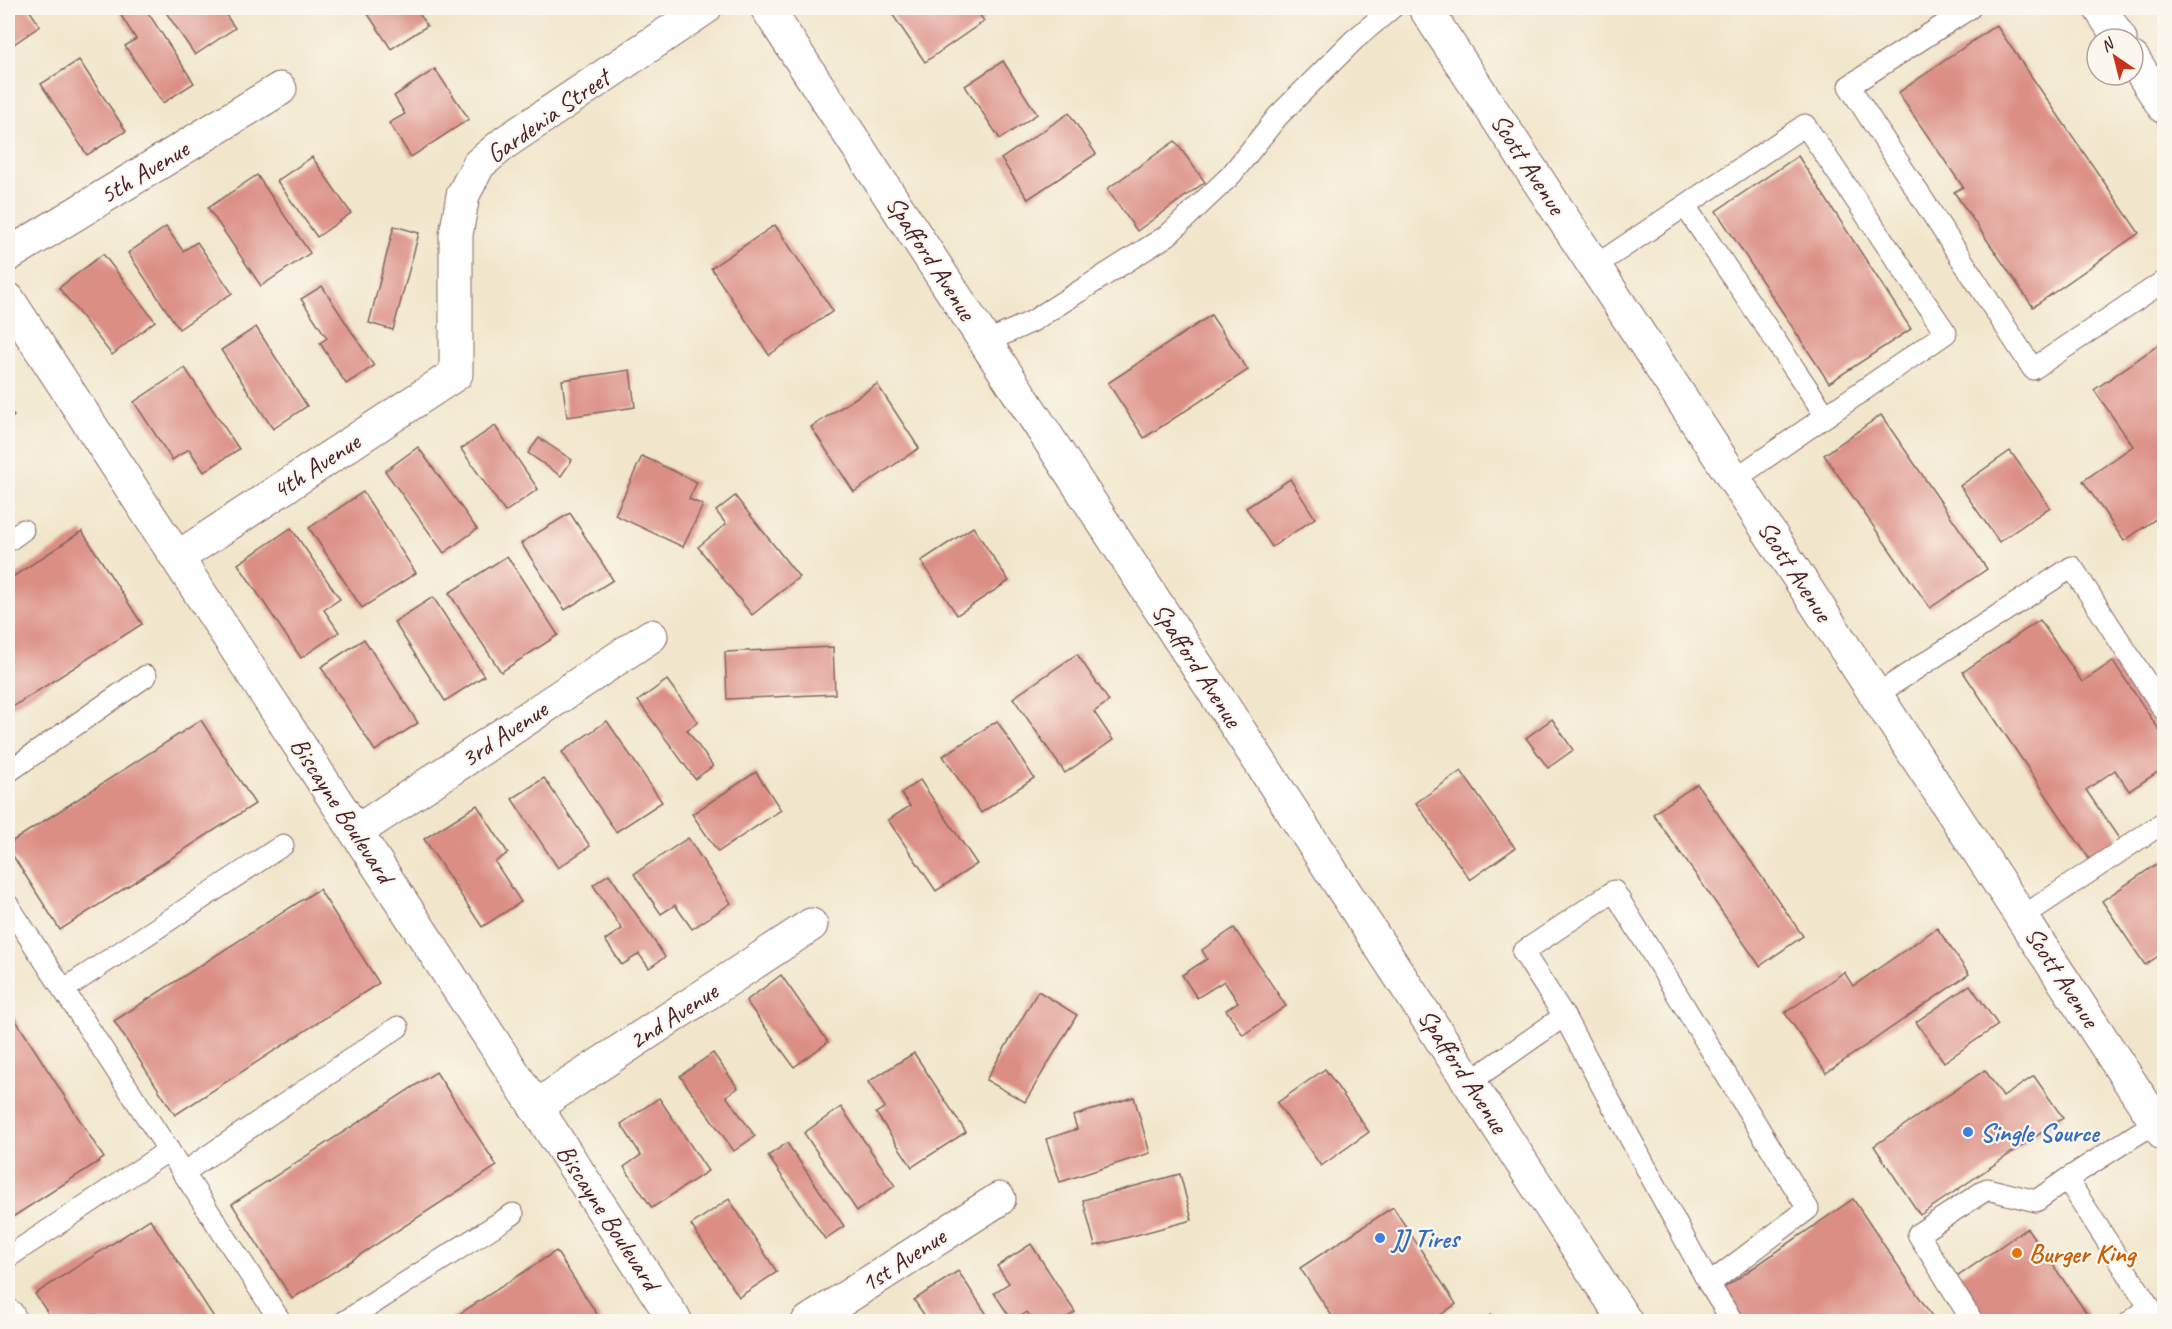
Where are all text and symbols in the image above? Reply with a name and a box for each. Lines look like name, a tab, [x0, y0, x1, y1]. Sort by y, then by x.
north arrow	[2085, 27, 2145, 87]
text: N	[2097, 33, 2119, 57]
street label: Gardenia Street	[480, 60, 619, 170]
street label: Scott Avenue	[1483, 107, 1574, 223]
street label: 5th Avenue	[93, 132, 196, 211]
street label: Spafford Avenue	[879, 190, 984, 328]
street label: 4th Avenue	[266, 425, 367, 507]
street label: Scott Avenue	[1750, 514, 1841, 630]
street label: Spafford Avenue	[1145, 597, 1250, 735]
street label: 3rd Avenue	[454, 692, 555, 775]
street label: Biscayne Boulevard	[283, 731, 403, 892]
street label: Scott Avenue	[2017, 920, 2108, 1036]
street label: 2nd Avenue	[622, 974, 725, 1057]
street label: Spafford Avenue	[1411, 1003, 1516, 1141]
place label: Single Source	[1980, 1116, 2101, 1149]
marker: Single Source	[1961, 1125, 1975, 1139]
street label: Biscayne Boulevard	[549, 1138, 669, 1299]
street label: 1st Avenue	[854, 1219, 953, 1300]
place label: JJ Tires	[1390, 1222, 1462, 1255]
marker: JJ Tires	[1373, 1231, 1387, 1245]
place label: Burger King	[2029, 1237, 2138, 1270]
marker: Burger King	[2010, 1246, 2024, 1260]

